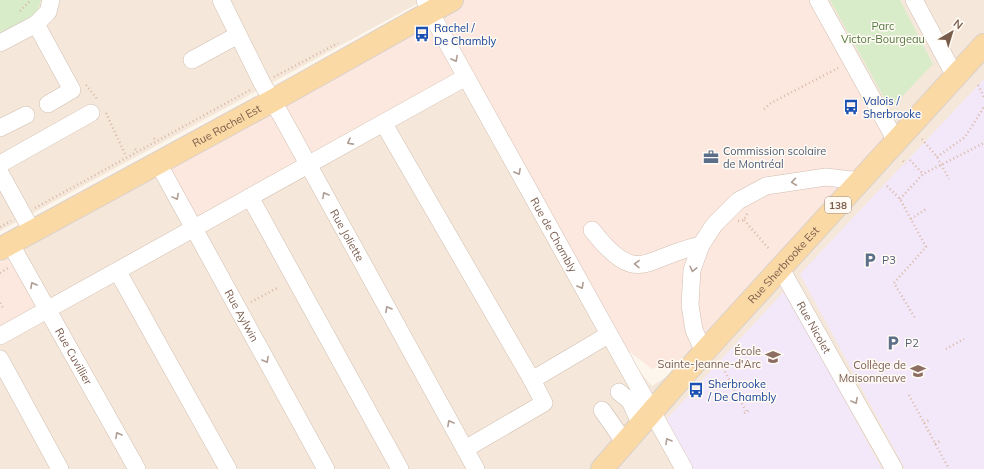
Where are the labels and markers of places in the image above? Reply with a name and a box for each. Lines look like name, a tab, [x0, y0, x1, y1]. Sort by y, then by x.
place label: Rachel / De Chambly	[434, 21, 497, 48]
bus stop icon: Rachel / De Chambly	[413, 25, 431, 43]
place label: Valois / Sherbrooke	[863, 94, 921, 121]
bus stop icon: Valois / Sherbrooke	[842, 98, 860, 116]
place label: Commission scolaire de Montréal	[723, 144, 826, 171]
office icon: Commission scolaire de Montréal	[702, 148, 720, 166]
parking icon: P3	[861, 251, 879, 269]
place label: P3	[882, 253, 896, 267]
parking icon: P2	[884, 334, 902, 352]
place label: P2	[905, 336, 919, 350]
place label: École Sainte-Jeanne-d'Arc	[658, 344, 762, 371]
school or university icon: École Sainte-Jeanne-d'Arc	[764, 348, 782, 366]
place label: Collège de Maisonneuve	[839, 358, 906, 385]
school or university icon: Collège de Maisonneuve	[909, 362, 927, 380]
place label: Sherbrooke / De Chambly	[707, 377, 777, 404]
bus stop icon: Sherbrooke / De Chambly	[687, 381, 705, 399]

